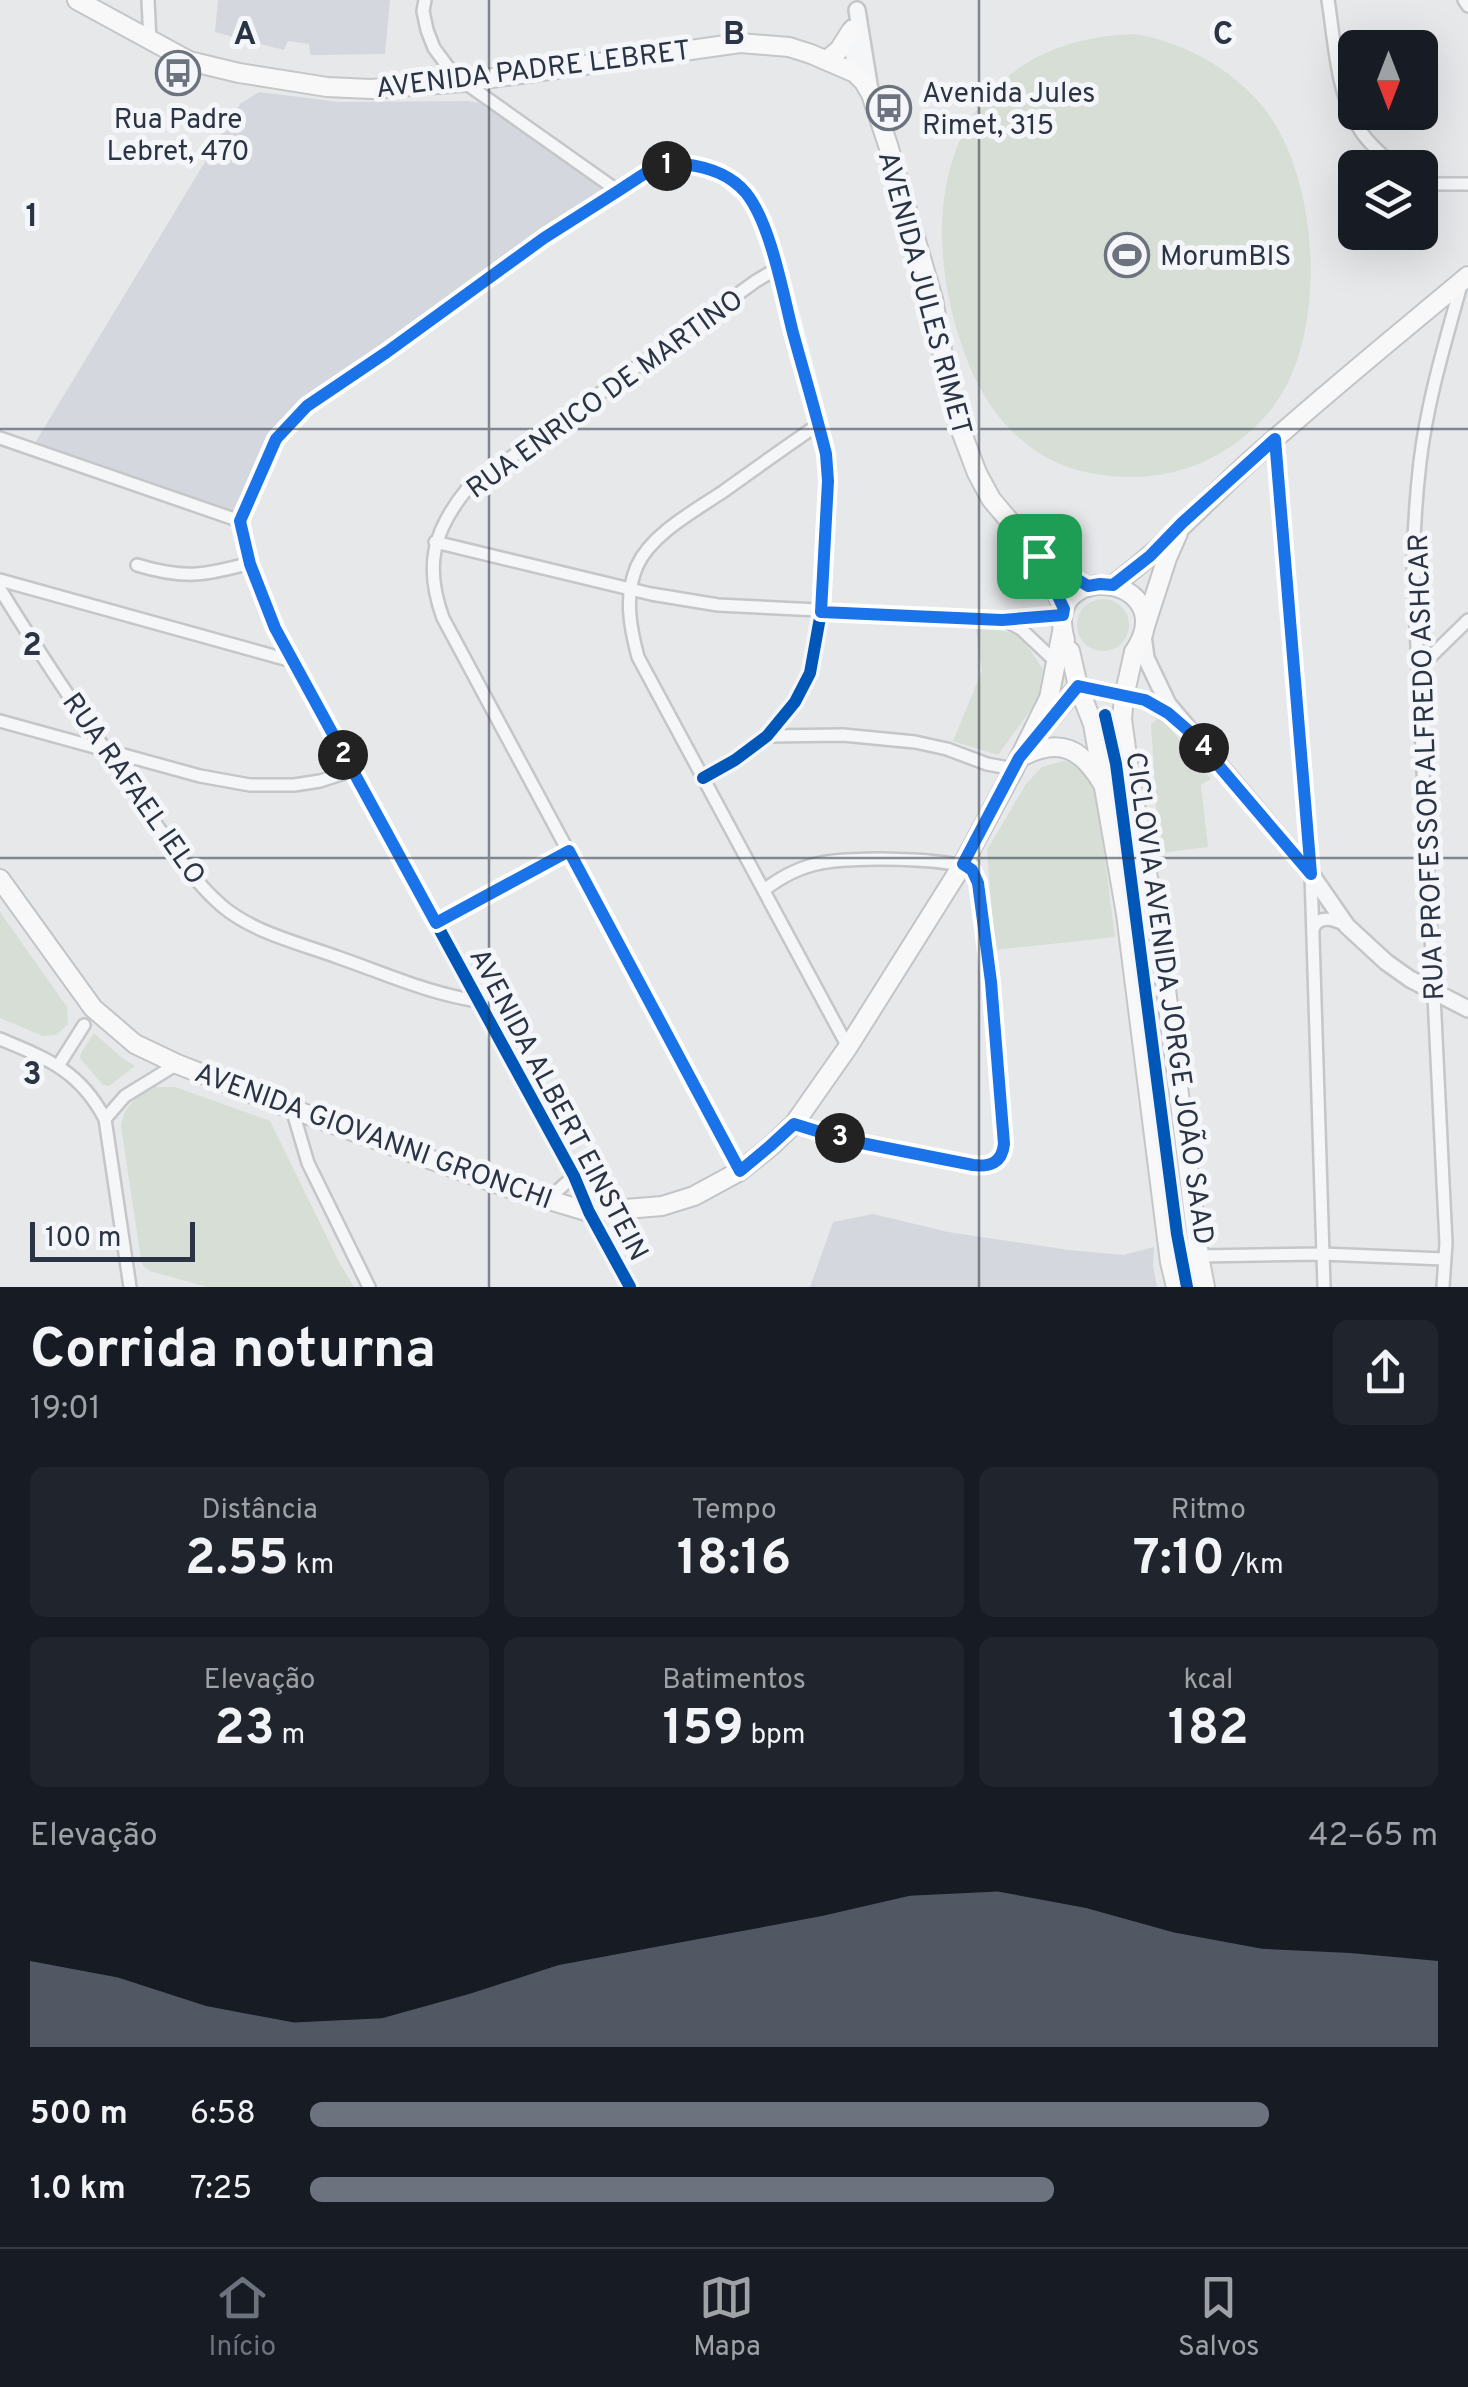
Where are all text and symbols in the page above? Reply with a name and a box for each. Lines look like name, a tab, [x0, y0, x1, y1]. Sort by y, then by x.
text: A	[234, 16, 256, 56]
text: B	[723, 16, 745, 56]
text: C	[1213, 16, 1233, 56]
north arrow	[1338, 30, 1438, 130]
map controls	[1338, 30, 1438, 250]
street label: AVENIDA PADRE LEBRET	[374, 34, 693, 108]
bus stop icon: Rua Padre Lebret, 470	[155, 50, 201, 96]
place label: Avenida Jules Rimet, 315	[922, 77, 1095, 145]
bus stop icon: Avenida Jules Rimet, 315	[866, 85, 912, 131]
place label: Rua Padre Lebret, 470	[106, 103, 250, 171]
pin: 1	[642, 141, 692, 191]
text: 1	[661, 148, 673, 184]
street label: AVENIDA JULES RIMET	[868, 148, 978, 440]
button: layers	[1338, 150, 1438, 250]
text: 1	[26, 198, 38, 238]
sports icon: MorumBIS	[1104, 232, 1150, 278]
place label: MorumBIS	[1160, 240, 1291, 276]
street label: RUA ENRICO DE MARTINO	[460, 283, 751, 508]
pin	[997, 514, 1082, 599]
icon: arrive	[1012, 529, 1067, 584]
street label: RUA PROFESSOR ALFREDO ASHCAR	[1402, 533, 1454, 1001]
text: 2	[22, 627, 42, 667]
street label: RUA RAFAEL IELO	[53, 687, 212, 893]
pin: 4	[1179, 723, 1229, 773]
pin: 2	[318, 730, 368, 780]
text: 4	[1195, 730, 1213, 766]
text: 2	[334, 737, 352, 773]
street label: CICLOVIA AVENIDA JORGE JOÃO SAAD	[1116, 750, 1221, 1247]
street label: AVENIDA ALBERT EINSTEIN	[459, 943, 655, 1268]
text: 3	[22, 1056, 42, 1096]
street label: AVENIDA GIOVANNI GRONCHI	[189, 1056, 557, 1219]
pin: 3	[815, 1113, 865, 1163]
text: 3	[832, 1120, 848, 1156]
scale bar	[30, 1217, 195, 1262]
text: 100 m	[45, 1221, 121, 1257]
text: Corrida noturna	[30, 1317, 436, 1387]
button: share	[1333, 1320, 1438, 1425]
text: 19:01	[30, 1390, 101, 1430]
text: Distância	[202, 1493, 318, 1529]
text: Tempo	[691, 1493, 777, 1529]
text: Ritmo	[1171, 1493, 1246, 1529]
text: 2.55	[185, 1529, 289, 1592]
text: 18:16	[677, 1529, 791, 1592]
text: 7:10	[1133, 1529, 1225, 1592]
text: km	[289, 1548, 334, 1584]
text: /km	[1225, 1548, 1284, 1584]
text: Elevação	[204, 1663, 315, 1699]
text: Batimentos	[662, 1663, 806, 1699]
text: kcal	[1183, 1663, 1233, 1699]
text: 23	[214, 1699, 275, 1762]
text: 159	[663, 1699, 744, 1762]
text: 182	[1168, 1699, 1249, 1762]
text: m	[275, 1718, 305, 1754]
text: bpm	[744, 1718, 805, 1754]
text: Elevação	[30, 1817, 158, 1857]
text: 42–65 m	[1309, 1817, 1438, 1857]
text: 500 m	[30, 2095, 128, 2135]
text: 6:58	[190, 2095, 256, 2135]
text: 1.0 km	[30, 2170, 126, 2210]
text: 7:25	[190, 2170, 252, 2210]
tab: Início	[209, 2270, 276, 2366]
tab: Mapa	[693, 2270, 761, 2366]
tab: Salvos	[1178, 2270, 1259, 2366]

